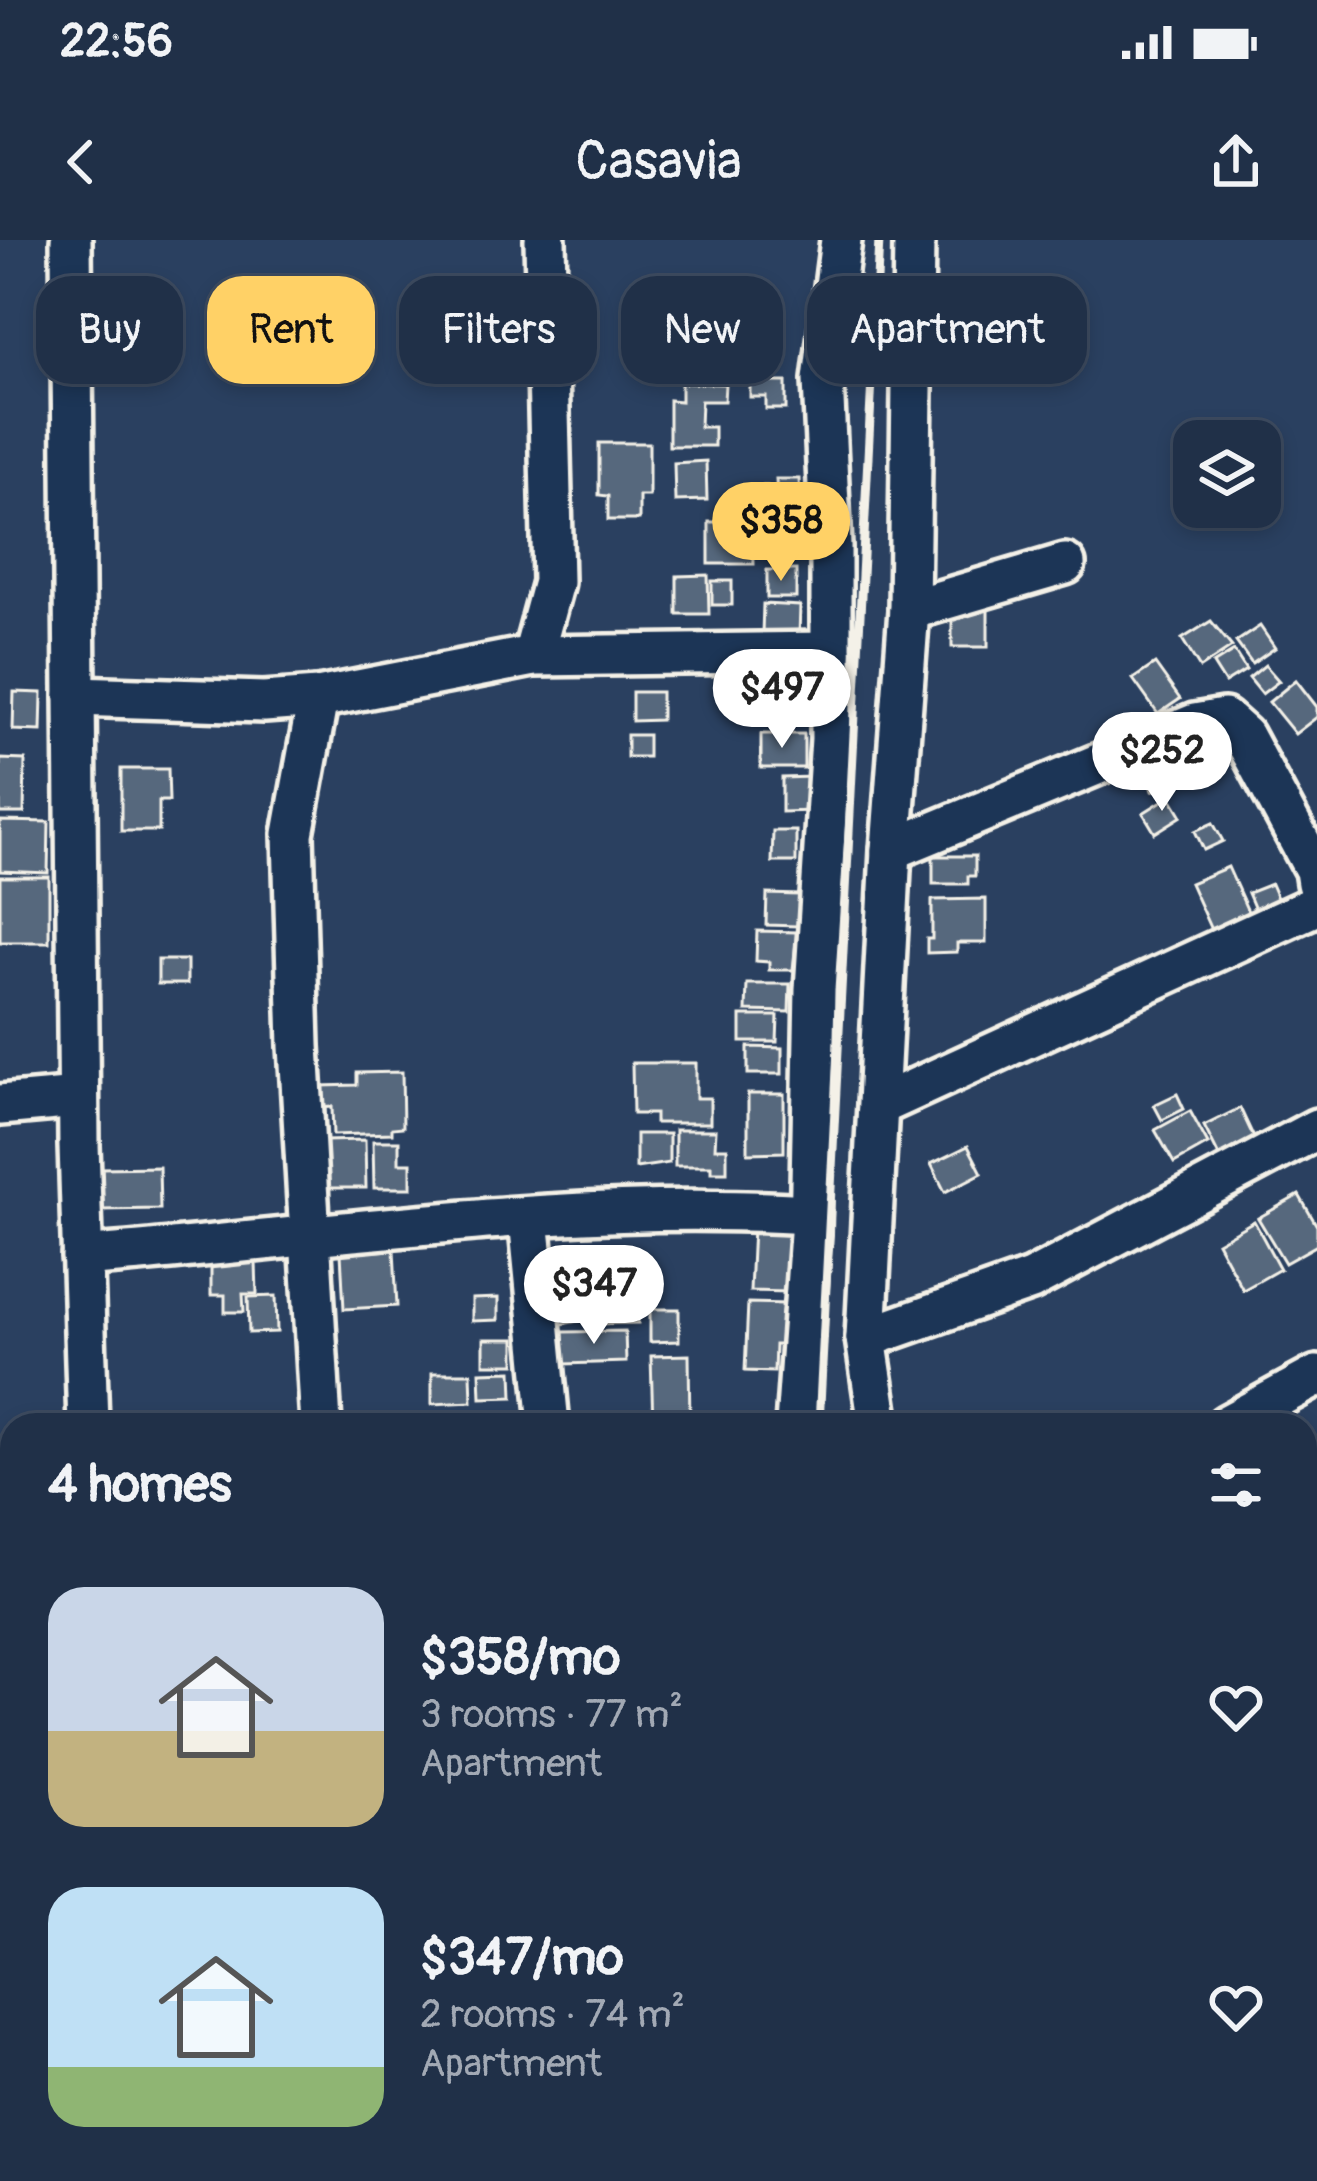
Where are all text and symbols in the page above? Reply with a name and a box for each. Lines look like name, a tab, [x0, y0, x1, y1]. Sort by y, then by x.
text: 22:56	[60, 14, 173, 70]
text: Casavia	[575, 128, 742, 196]
icon: back	[48, 129, 114, 195]
icon: share	[1203, 129, 1269, 195]
chip: Buy	[36, 276, 183, 384]
chip: Rent	[207, 276, 375, 384]
chip: Filters	[399, 276, 597, 384]
chip: New	[621, 276, 783, 384]
chip: Apartment	[807, 276, 1087, 384]
map controls	[1173, 420, 1281, 528]
button: layers	[1173, 420, 1281, 528]
pin: $358	[710, 482, 852, 584]
text: $358	[739, 496, 823, 545]
pin: $497	[711, 649, 853, 751]
text: $497	[740, 663, 824, 712]
pin: $252	[1091, 712, 1233, 814]
text: $252	[1119, 726, 1205, 775]
pin: $347	[523, 1245, 665, 1347]
text: $347	[551, 1259, 637, 1308]
icon: filters	[1203, 1452, 1269, 1518]
text: 4 homes	[48, 1453, 232, 1517]
text: $358/mo	[420, 1626, 620, 1690]
icon: home	[144, 1635, 288, 1779]
icon: heart	[1203, 1674, 1269, 1740]
text: 3 rooms · 77 m²	[420, 1690, 683, 1739]
text: Apartment	[420, 1739, 602, 1788]
text: $347/mo	[420, 1926, 624, 1990]
icon: home	[144, 1935, 288, 2079]
icon: heart	[1203, 1974, 1269, 2040]
text: 2 rooms · 74 m²	[420, 1990, 685, 2039]
text: Apartment	[420, 2039, 602, 2088]

